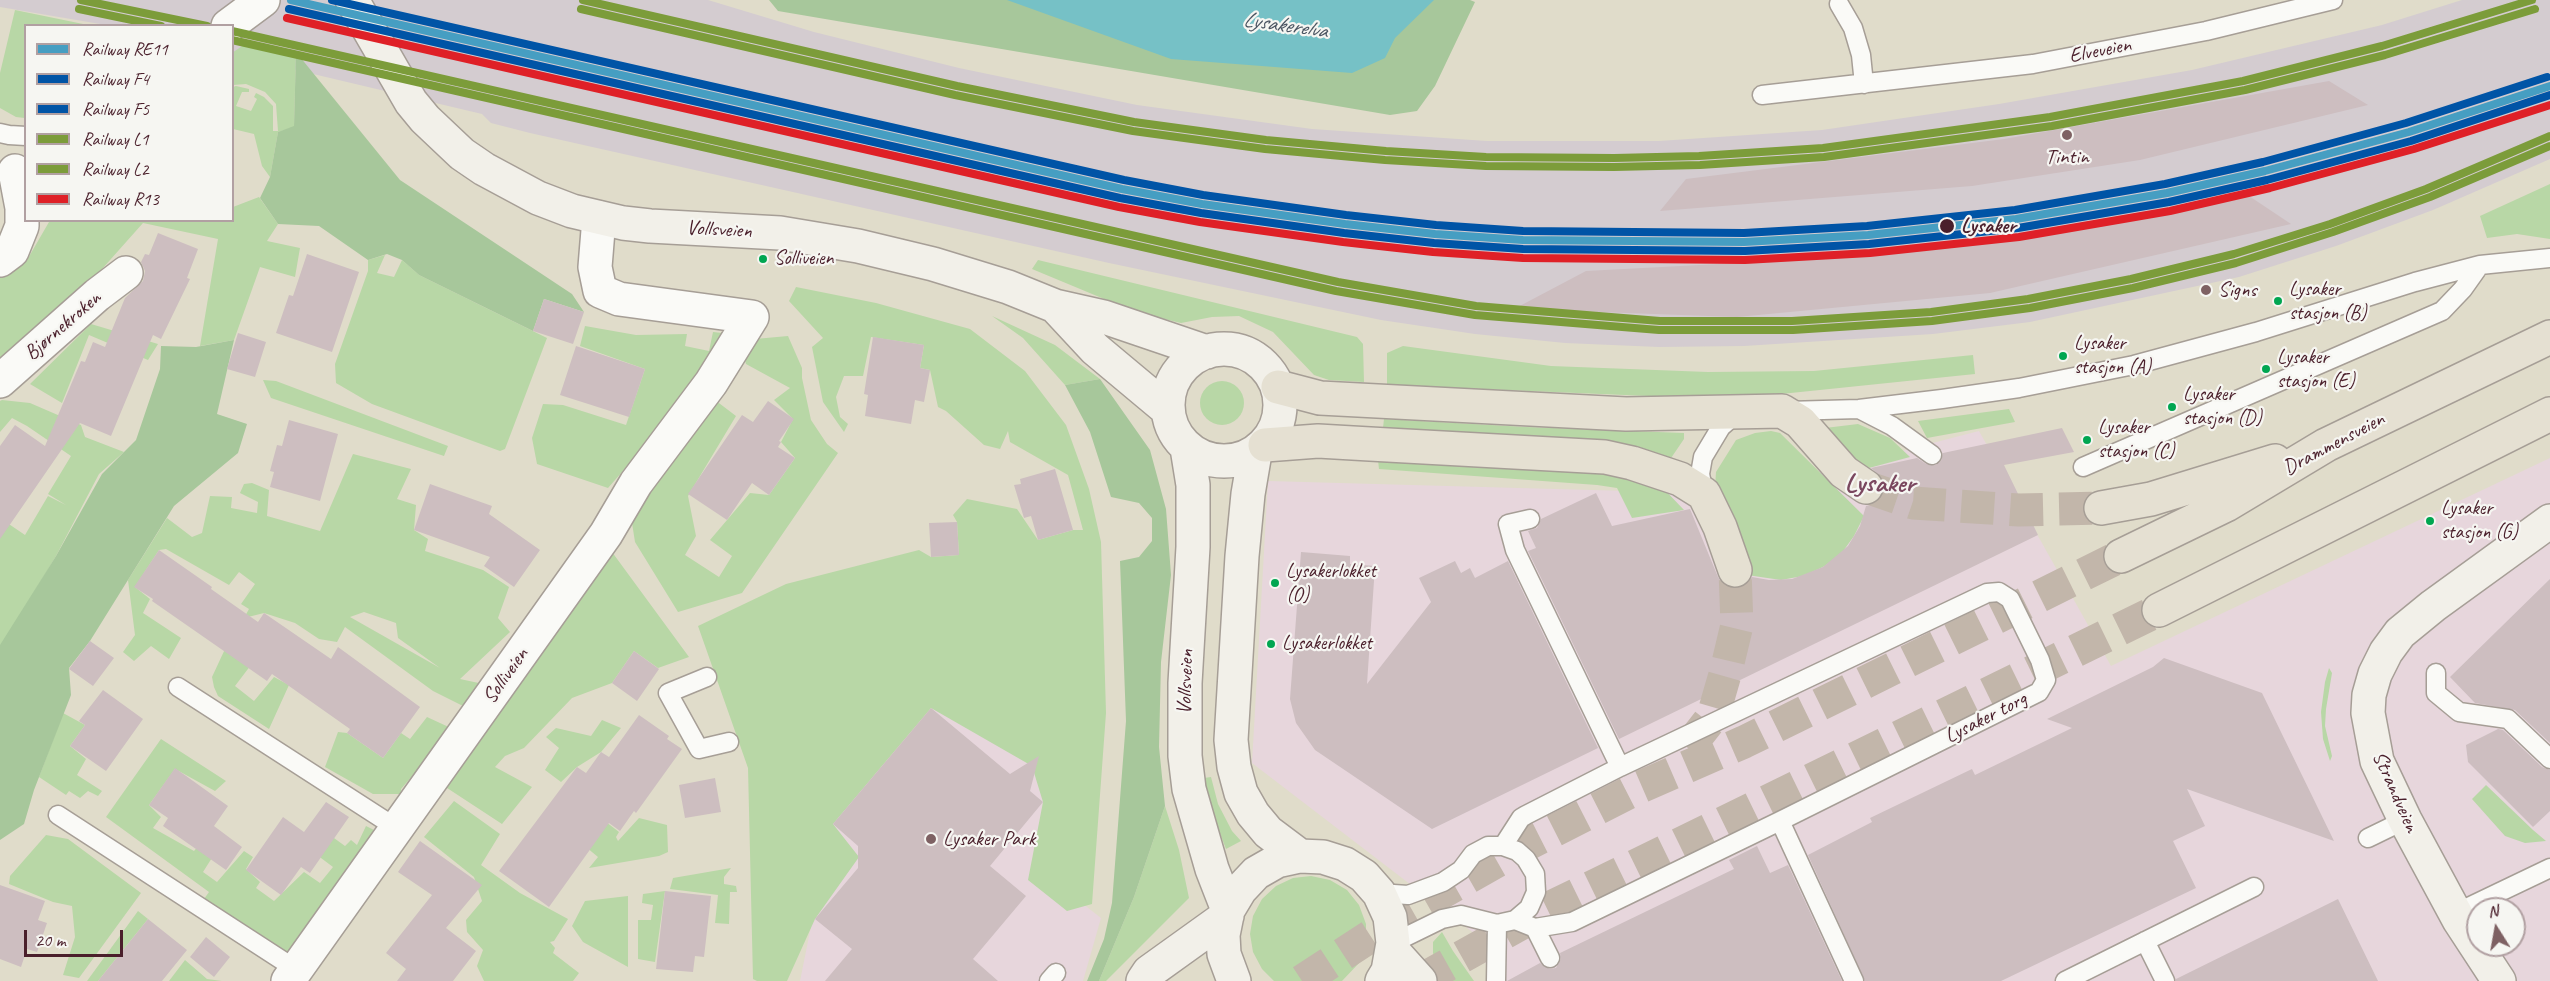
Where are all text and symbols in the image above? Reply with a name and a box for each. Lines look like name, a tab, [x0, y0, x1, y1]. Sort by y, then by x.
water label: Lysakerelva	[1241, 7, 1329, 45]
legend	[24, 24, 234, 222]
street label: Elveveien	[2067, 33, 2133, 69]
text: Railway RE11	[82, 38, 168, 60]
text: Railway F4	[82, 68, 149, 90]
text: Railway F5	[82, 98, 149, 120]
text: Railway L1	[82, 128, 149, 150]
marker: Tintin	[2060, 128, 2074, 142]
place label: Tintin	[2045, 144, 2089, 170]
text: Railway L2	[82, 158, 149, 180]
text: Railway R13	[82, 188, 159, 210]
place label: Lysaker	[1961, 213, 2016, 239]
street label: Vollsveien	[686, 216, 752, 244]
marker: Lysaker	[1938, 217, 1956, 235]
place label: Solliveien	[774, 247, 833, 271]
marker: Solliveien	[757, 253, 769, 265]
place label: Signs	[2218, 277, 2257, 303]
place label: Lysaker stasjon (B)	[2289, 278, 2367, 325]
marker: Signs	[2199, 283, 2213, 297]
street label: Bjørnekroken	[20, 286, 106, 366]
marker: Lysaker stasjon (B)	[2272, 295, 2284, 307]
place label: Lysaker stasjon (A)	[2074, 332, 2151, 379]
place label: Lysaker stasjon (E)	[2277, 346, 2355, 393]
marker: Lysaker stasjon (A)	[2057, 350, 2069, 362]
marker: Lysaker stasjon (E)	[2260, 363, 2272, 375]
place label: Lysaker stasjon (D)	[2183, 383, 2262, 430]
marker: Lysaker stasjon (D)	[2166, 401, 2178, 413]
street label: Drammensveien	[2279, 407, 2389, 481]
place label: Lysaker stasjon (C)	[2098, 416, 2175, 463]
marker: Lysaker stasjon (C)	[2081, 434, 2093, 446]
district label: Lysaker	[1845, 468, 1915, 500]
place label: Lysaker stasjon (G)	[2441, 497, 2518, 544]
marker: Lysaker stasjon (G)	[2424, 515, 2436, 527]
place label: Lysakerlokket (O)	[1286, 560, 1376, 607]
marker: Lysakerlokket (O)	[1269, 577, 1281, 589]
place label: Lysakerlokket	[1282, 632, 1372, 656]
marker: Lysakerlokket	[1265, 638, 1277, 650]
street label: Solliveien	[478, 643, 534, 709]
street label: Vollsveien	[1172, 649, 1200, 715]
street label: Lysaker torg	[1941, 687, 2031, 749]
street label: Strandveien	[2366, 748, 2424, 836]
place label: Lysaker Park	[943, 826, 1035, 852]
marker: Lysaker Park	[924, 832, 938, 846]
north arrow	[2466, 897, 2526, 957]
text: N	[2486, 901, 2500, 922]
scale bar	[27, 918, 126, 956]
text: 20 m	[35, 929, 66, 951]

